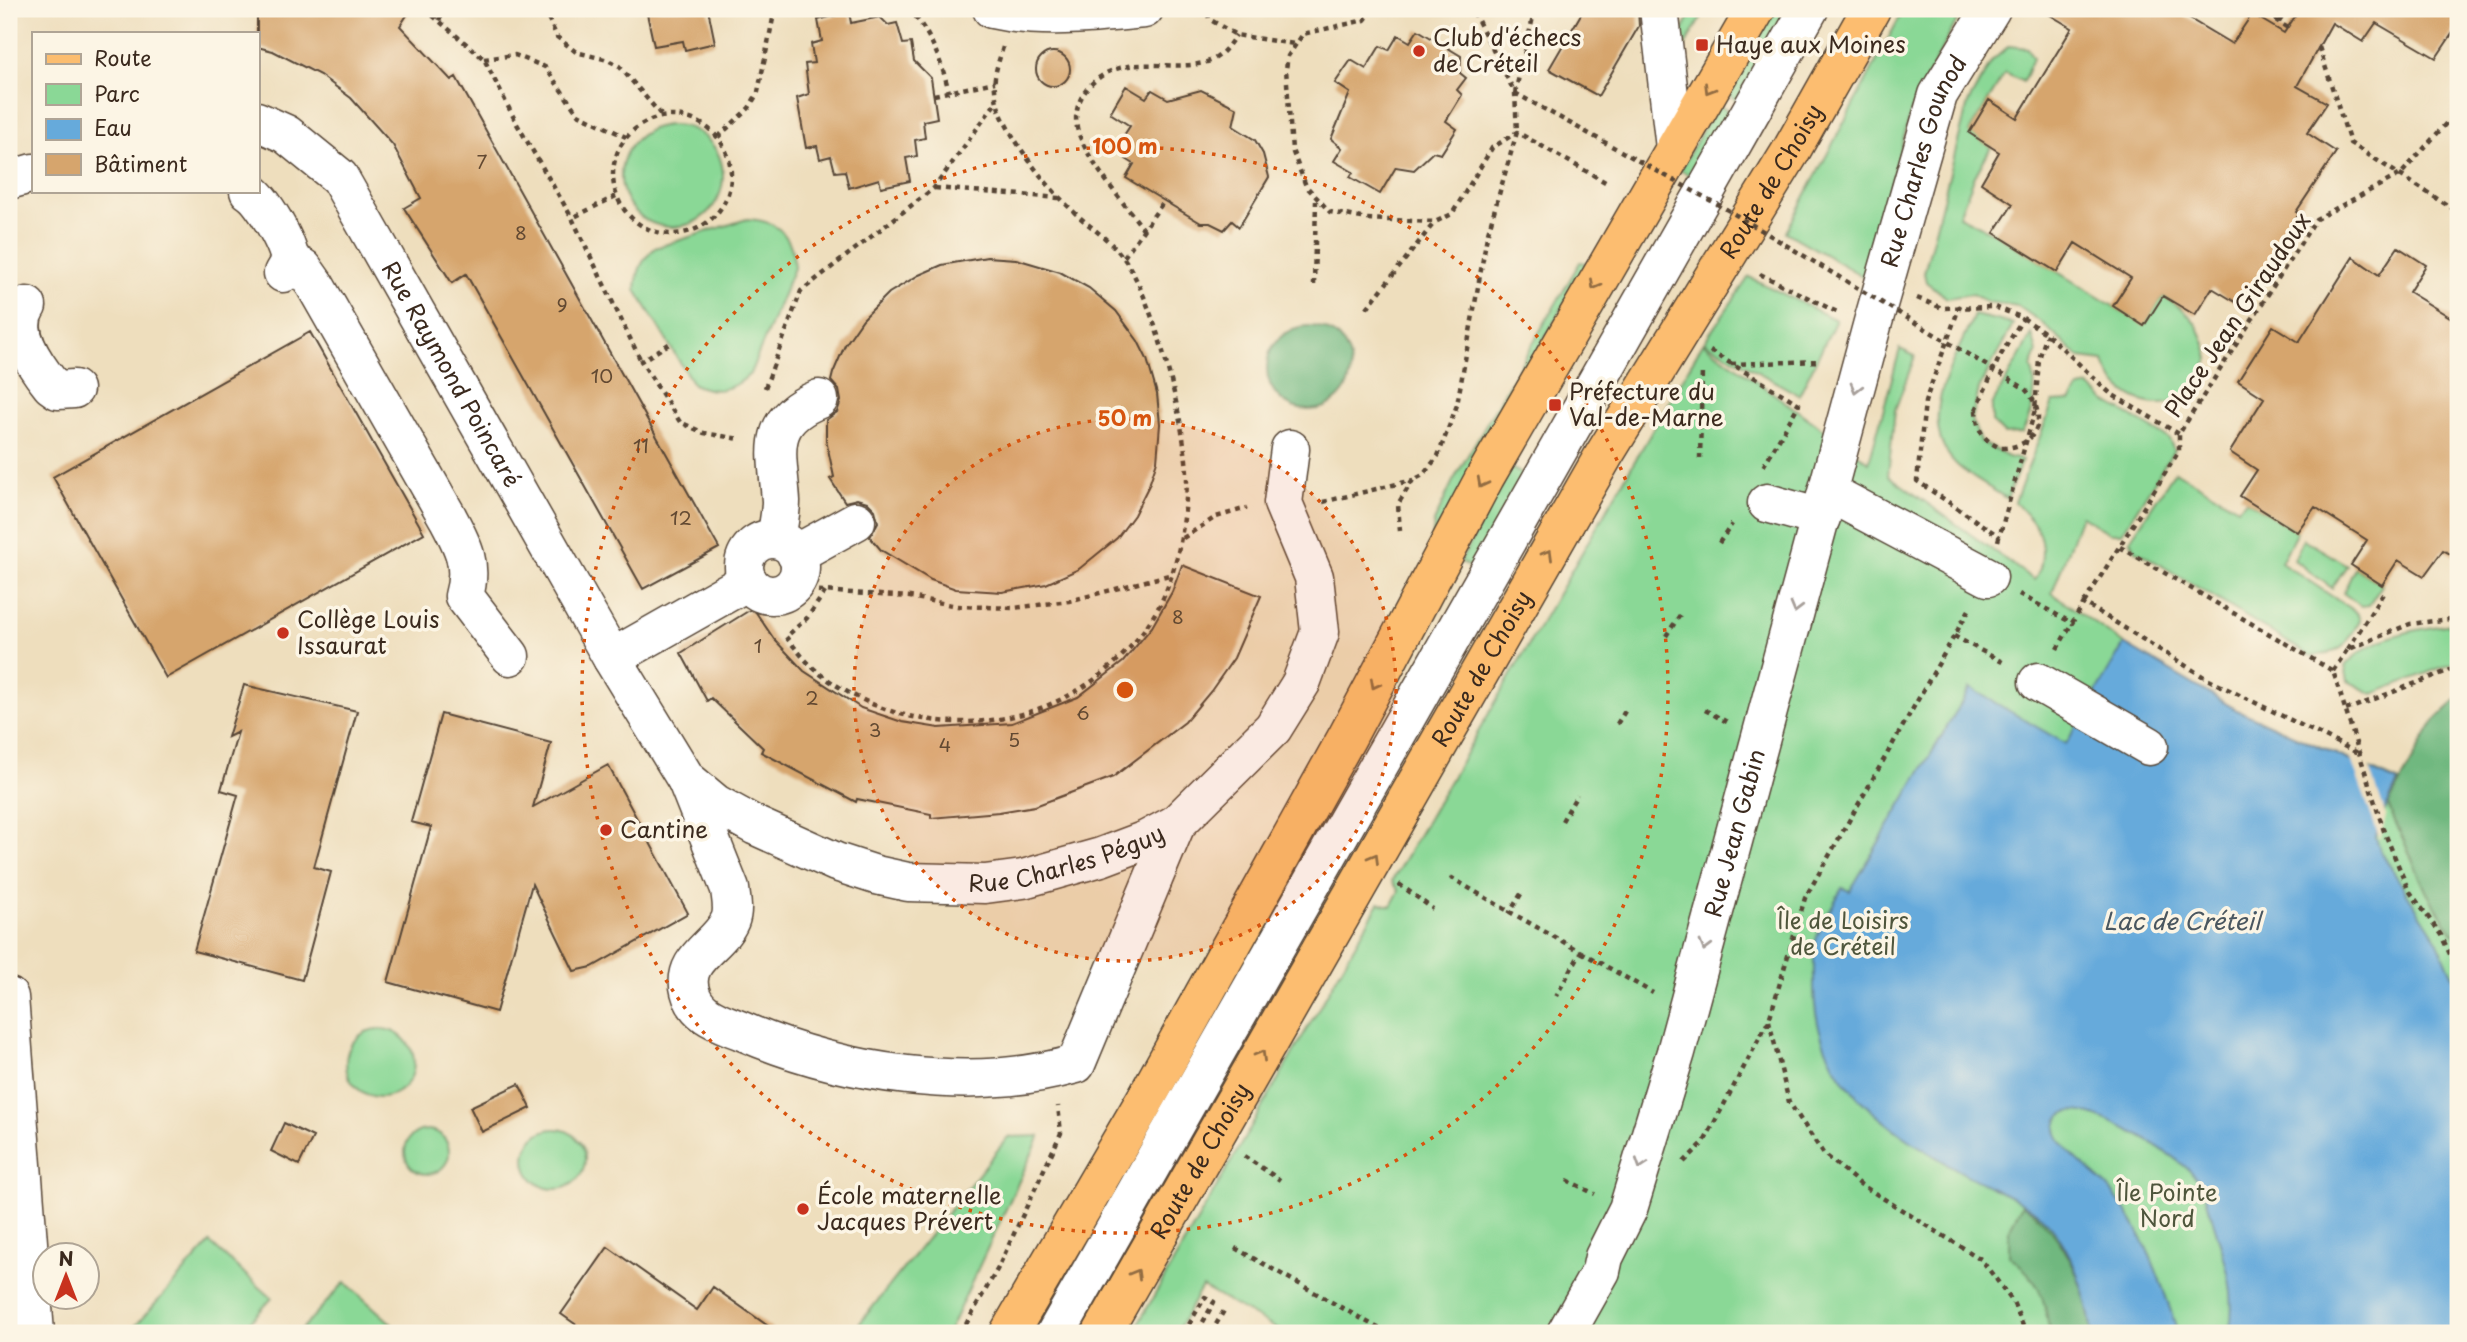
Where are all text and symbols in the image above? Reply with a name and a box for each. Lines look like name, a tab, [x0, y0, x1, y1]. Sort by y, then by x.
place label: Club d'échecs de Créteil	[1433, 19, 1581, 80]
place label: Haye aux Moines	[1716, 26, 1906, 61]
legend	[32, 32, 259, 192]
marker: Haye aux Moines	[1694, 37, 1710, 53]
text: Route	[94, 41, 152, 73]
marker: Club d'échecs de Créteil	[1411, 43, 1427, 59]
street label: Rue Charles Gounod	[1871, 48, 1974, 271]
text: Parc	[94, 77, 140, 109]
one-way arrow	[1705, 81, 1718, 94]
street label: Route de Choisy	[1710, 97, 1830, 265]
text: Eau	[94, 111, 132, 143]
text: 100 m	[1092, 129, 1158, 161]
text: Bâtiment	[94, 147, 187, 179]
house number: 7	[477, 147, 488, 175]
street label: Place Jean Giraudoux	[2155, 204, 2319, 424]
house number: 8	[515, 218, 527, 246]
street label: Rue Raymond Poincaré	[374, 254, 531, 493]
one-way arrow	[1590, 278, 1603, 291]
house number: 9	[556, 290, 568, 318]
house number: 10	[591, 361, 613, 389]
place label: Préfecture du Val-de-Marne	[1569, 373, 1724, 434]
one-way arrow	[1850, 382, 1864, 394]
marker: Préfecture du Val-de-Marne	[1547, 397, 1563, 413]
text: 50 m	[1098, 401, 1152, 433]
house number: 11	[633, 431, 649, 459]
one-way arrow	[1477, 476, 1490, 488]
house number: 12	[670, 503, 692, 531]
one-way arrow	[1539, 549, 1552, 562]
street label: Route de Choisy	[1422, 583, 1539, 753]
place label: Collège Louis Issaurat	[297, 601, 440, 662]
house number: 8	[1172, 602, 1184, 630]
one-way arrow	[1790, 602, 1805, 614]
marker: Collège Louis Issaurat	[275, 625, 291, 641]
house number: 1	[754, 631, 762, 659]
one-way arrow	[1370, 677, 1383, 689]
centre of rings	[1113, 678, 1137, 702]
house number: 2	[805, 683, 819, 711]
house number: 6	[1076, 698, 1090, 726]
house number: 3	[869, 715, 881, 743]
house number: 5	[1008, 725, 1020, 753]
house number: 4	[939, 730, 951, 758]
street label: Rue Jean Gabin	[1694, 745, 1773, 921]
place label: Cantine	[620, 811, 708, 846]
street label: Rue Charles Péguy	[968, 814, 1170, 900]
marker: Cantine	[598, 822, 614, 838]
one-way arrow	[1366, 852, 1379, 865]
park label: Île de Loisirs de Créteil	[1776, 902, 1909, 963]
water label: Lac de Créteil	[2103, 902, 2264, 938]
one-way arrow	[1699, 939, 1714, 951]
one-way arrow	[1253, 1050, 1266, 1063]
street label: Route de Choisy	[1140, 1075, 1258, 1245]
one-way arrow	[1635, 1158, 1650, 1170]
park label: Île Pointe Nord	[2116, 1174, 2217, 1235]
place label: École maternelle Jacques Prévert	[817, 1177, 1001, 1238]
marker: École maternelle Jacques Prévert	[795, 1201, 811, 1217]
north arrow	[32, 1240, 102, 1310]
text: N	[58, 1244, 74, 1272]
one-way arrow	[1128, 1269, 1141, 1281]

